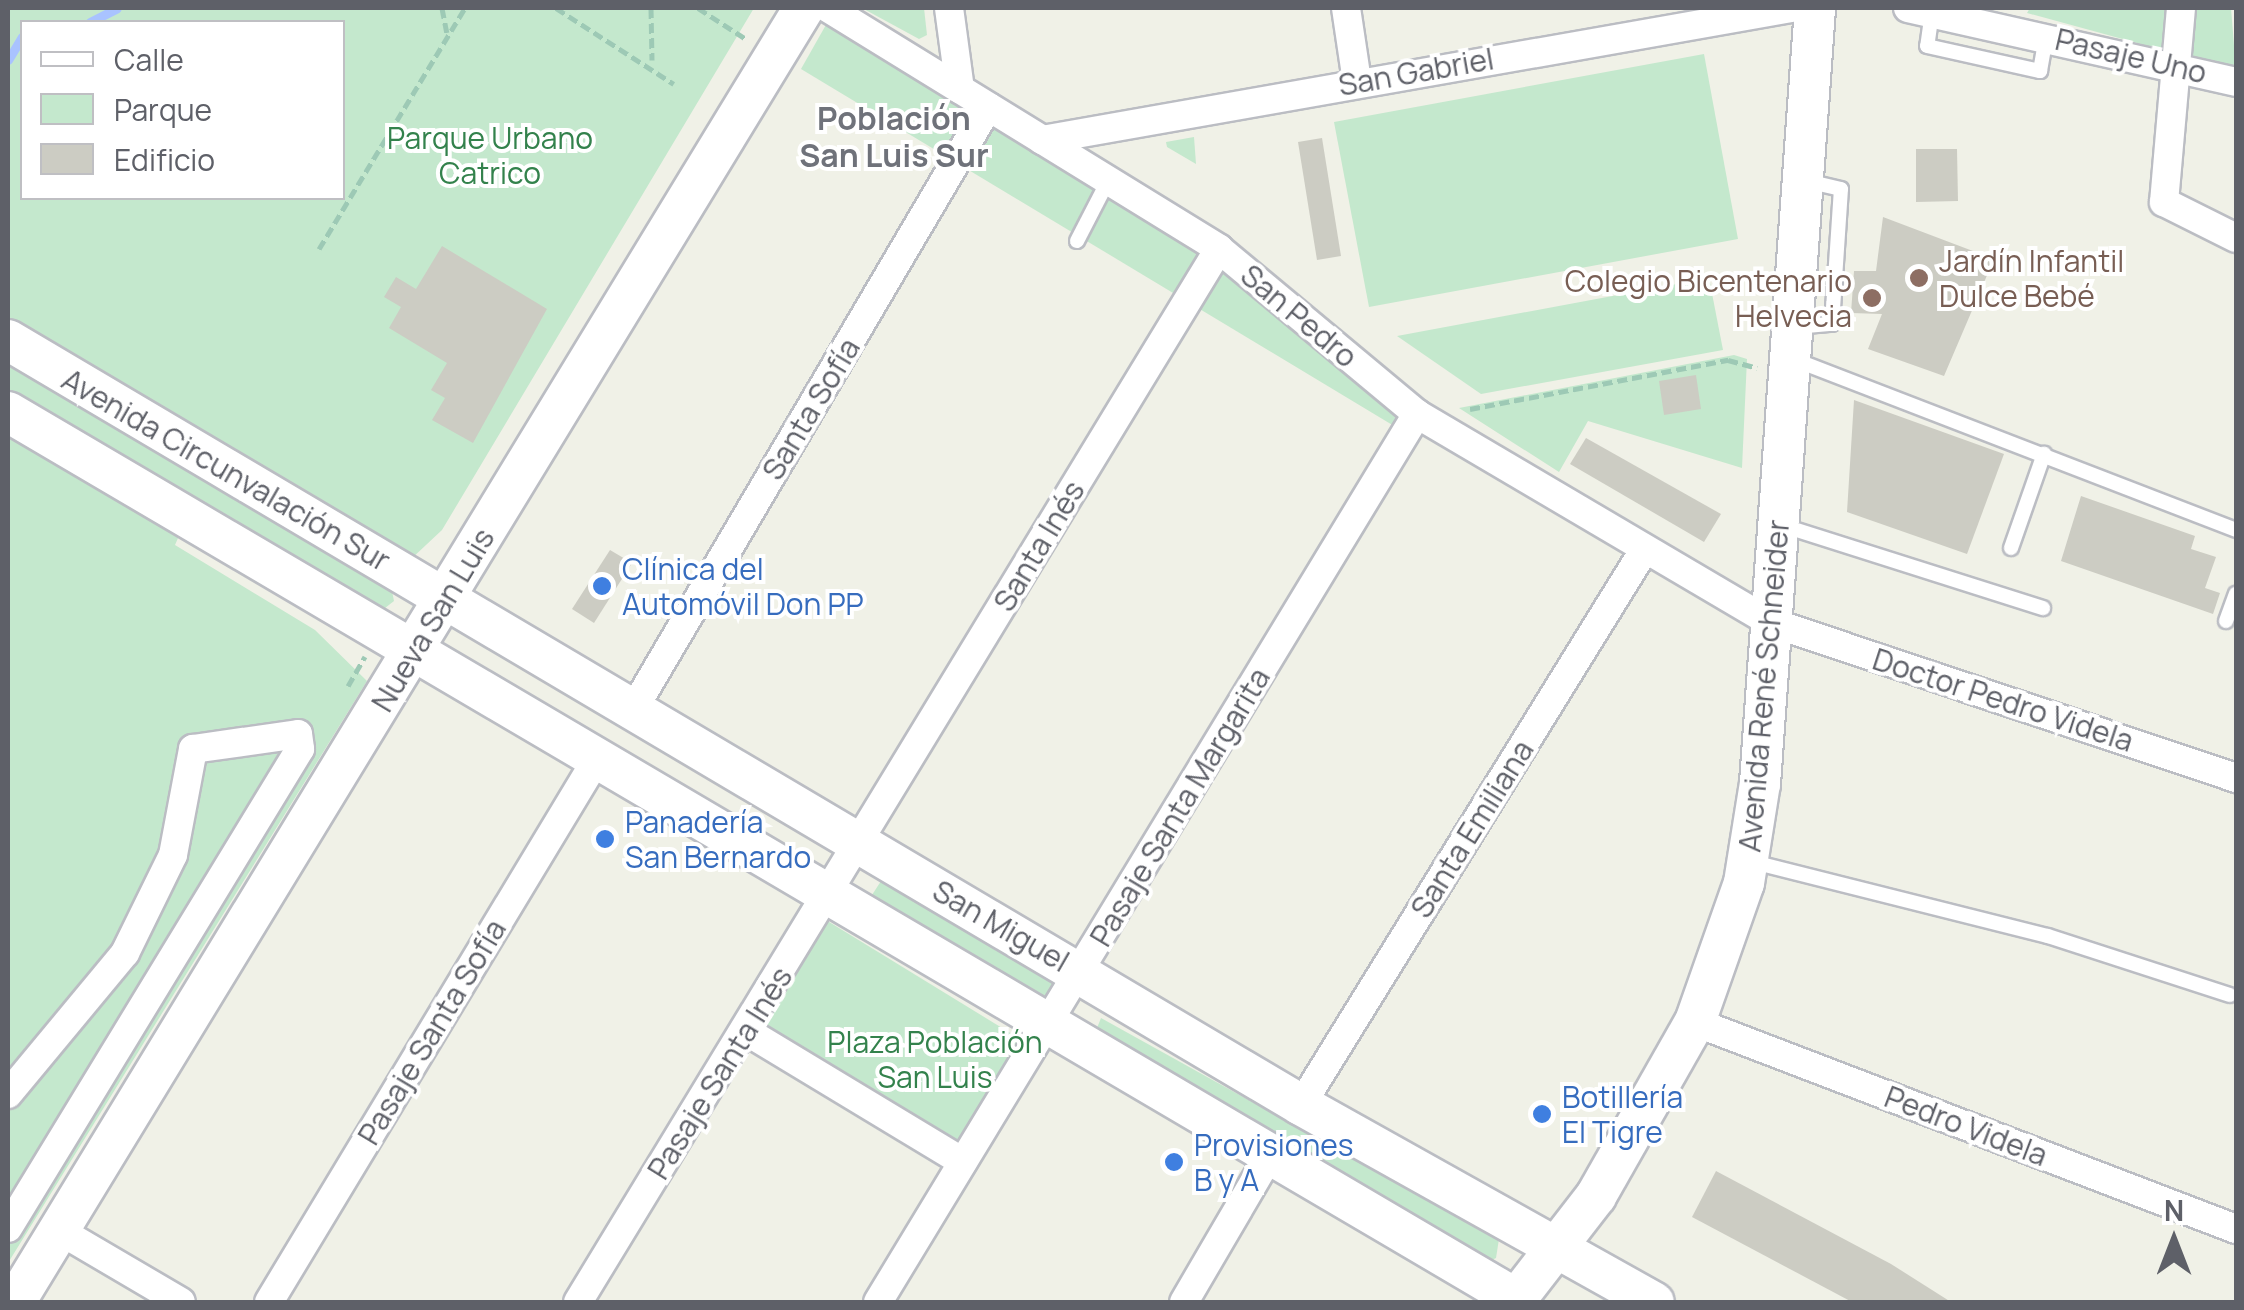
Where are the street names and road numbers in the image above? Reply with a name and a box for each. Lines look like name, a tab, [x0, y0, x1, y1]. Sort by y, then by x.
street label: Pasaje Uno	[2052, 21, 2210, 91]
street label: San Gabriel	[1336, 41, 1496, 103]
street label: San Pedro	[1234, 257, 1364, 375]
street label: Santa Sofía	[755, 332, 867, 486]
street label: Avenida Circunvalación Sur	[56, 361, 396, 579]
street label: Santa Inés	[986, 474, 1092, 618]
street label: Avenida René Schneider	[1732, 518, 1796, 854]
street label: Nueva San Luis	[364, 522, 502, 718]
street label: Doctor Pedro Videla	[1868, 641, 2138, 759]
street label: Pasaje Santa Margarita	[1083, 661, 1277, 953]
street label: Santa Emiliana	[1403, 734, 1541, 924]
street label: San Miguel	[926, 873, 1076, 979]
street label: Pasaje Santa Sofía	[351, 913, 513, 1151]
street label: Pasaje Santa Inés	[640, 960, 800, 1186]
street label: Pedro Videla	[1880, 1079, 2052, 1173]

